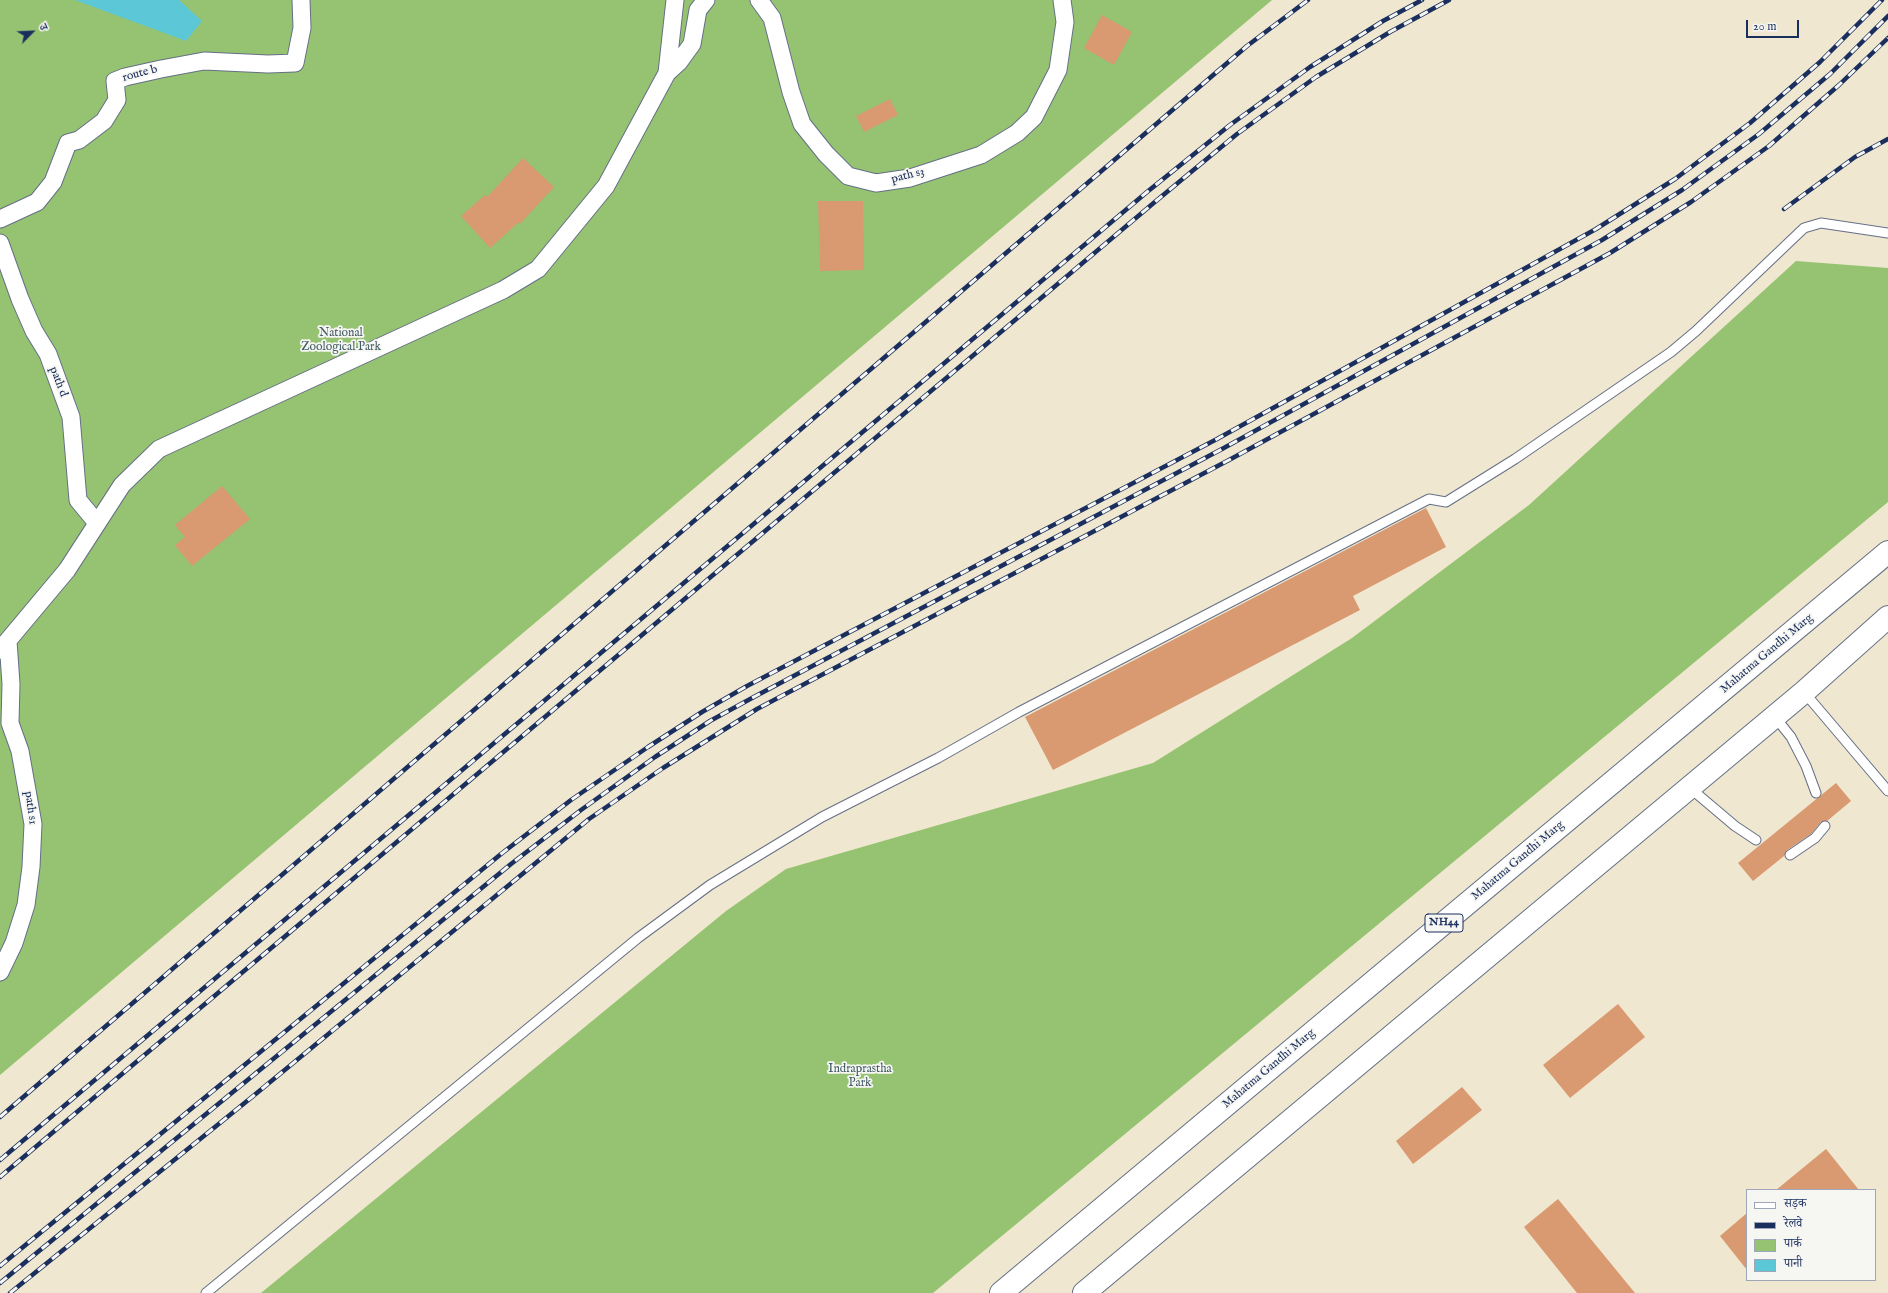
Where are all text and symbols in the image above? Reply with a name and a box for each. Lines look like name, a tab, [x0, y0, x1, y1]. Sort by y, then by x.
north arrow	[12, 12, 52, 52]
scale bar	[1748, 12, 1801, 38]
text: 20 m	[1753, 19, 1776, 34]
text: उ	[35, 22, 50, 33]
street label: route b	[121, 62, 159, 86]
street label: path s3	[890, 165, 926, 187]
park label: National Zoological Park	[301, 327, 381, 355]
street label: path d	[46, 365, 70, 399]
street label: Mahatma Gandhi Marg	[1718, 611, 1816, 697]
street label: path s1	[21, 790, 39, 826]
street label: Mahatma Gandhi Marg	[1469, 818, 1567, 904]
road number: NH44	[1425, 914, 1463, 932]
street label: Mahatma Gandhi Marg	[1220, 1026, 1318, 1112]
park label: Indraprastha Park	[828, 1063, 892, 1091]
legend	[1746, 1189, 1876, 1281]
text: सड़क	[1784, 1196, 1807, 1211]
text: रेलवे	[1784, 1216, 1802, 1231]
text: पार्क	[1784, 1236, 1802, 1251]
text: पानी	[1784, 1256, 1802, 1271]

